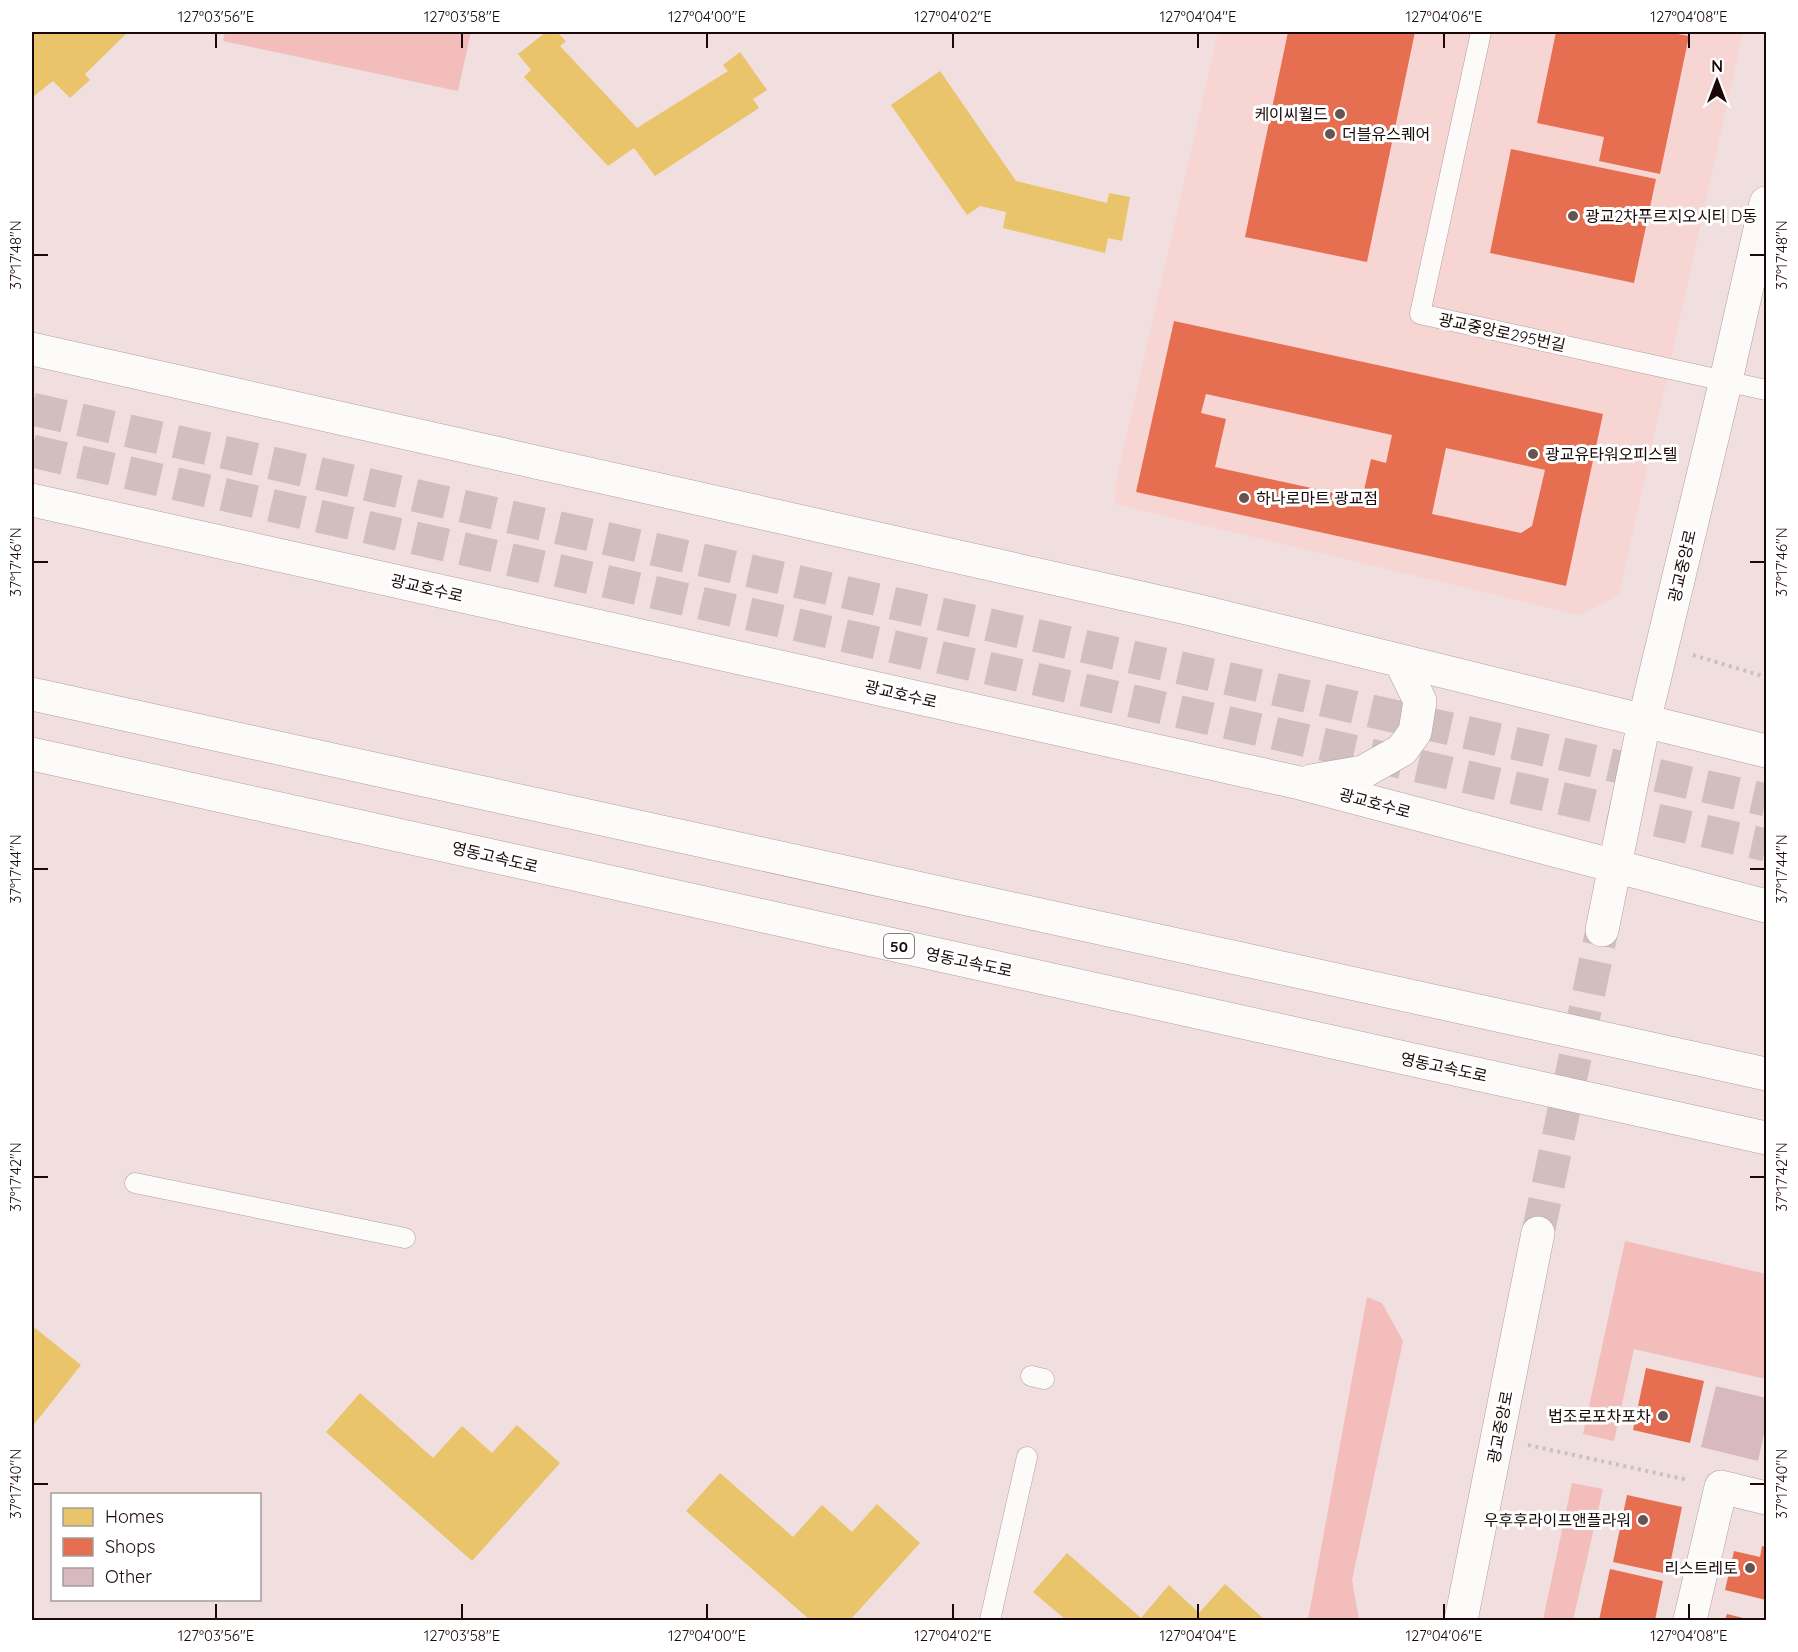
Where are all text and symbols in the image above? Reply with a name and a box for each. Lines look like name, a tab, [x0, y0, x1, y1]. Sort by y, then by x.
text: 127°03'56"E	[178, 7, 254, 26]
text: 127°03'58"E	[424, 7, 500, 26]
text: 127°04'00"E	[668, 7, 746, 26]
text: 127°04'02"E	[914, 7, 992, 26]
text: 127°04'04"E	[1159, 7, 1237, 26]
text: 127°04'06"E	[1405, 7, 1483, 26]
text: 127°04'08"E	[1650, 7, 1728, 26]
north arrow	[1687, 51, 1747, 111]
text: N	[1711, 56, 1723, 76]
place label: 케이씨월드	[1254, 104, 1328, 124]
marker: 케이씨월드	[1333, 107, 1347, 121]
place label: 더블유스퀘어	[1342, 124, 1430, 144]
marker: 더블유스퀘어	[1323, 127, 1337, 141]
place label: 광교2차푸르지오시티 D동	[1585, 206, 1757, 226]
marker: 광교2차푸르지오시티 D동	[1566, 209, 1580, 223]
text: 37°17'48"N	[6, 220, 25, 290]
text: 37°17'48"N	[1772, 220, 1791, 290]
street label: 광교중앙로295번길	[1437, 309, 1567, 355]
place label: 광교유타워오피스텔	[1545, 444, 1677, 464]
marker: 광교유타워오피스텔	[1526, 447, 1540, 461]
place label: 하나로마트 광교점	[1256, 488, 1378, 508]
marker: 하나로마트 광교점	[1237, 491, 1251, 505]
text: 37°17'46"N	[6, 527, 25, 597]
text: 37°17'46"N	[1772, 527, 1791, 597]
street label: 광교중앙로	[1664, 528, 1700, 604]
street label: 광교호수로	[389, 570, 465, 606]
street label: 광교호수로	[863, 676, 939, 712]
street label: 광교호수로	[1337, 784, 1413, 822]
text: 37°17'44"N	[6, 834, 25, 904]
text: 37°17'44"N	[1772, 834, 1791, 904]
street label: 영동고속도로	[450, 837, 541, 877]
road number: 50	[884, 934, 914, 958]
street label: 영동고속도로	[924, 943, 1015, 981]
street label: 영동고속도로	[1399, 1048, 1490, 1086]
text: 37°17'42"N	[6, 1142, 25, 1212]
text: 37°17'42"N	[1772, 1142, 1791, 1212]
street label: 광교중앙로	[1483, 1389, 1517, 1465]
place label: 법조로포차포차	[1548, 1406, 1651, 1426]
marker: 법조로포차포차	[1656, 1409, 1670, 1423]
text: 37°17'40"N	[6, 1449, 25, 1519]
text: 37°17'40"N	[1772, 1449, 1791, 1519]
legend	[51, 1493, 261, 1601]
text: Homes	[105, 1505, 164, 1528]
place label: 우후후라이프앤플라워	[1484, 1510, 1631, 1530]
marker: 우후후라이프앤플라워	[1636, 1513, 1650, 1527]
text: Shops	[105, 1535, 156, 1558]
place label: 리스트레토	[1664, 1558, 1738, 1578]
marker: 리스트레토	[1743, 1561, 1757, 1575]
text: Other	[105, 1565, 152, 1588]
text: 127°03'56"E	[178, 1626, 254, 1645]
text: 127°03'58"E	[424, 1626, 500, 1645]
text: 127°04'00"E	[668, 1626, 746, 1645]
text: 127°04'02"E	[914, 1626, 992, 1645]
text: 127°04'04"E	[1159, 1626, 1237, 1645]
text: 127°04'06"E	[1405, 1626, 1483, 1645]
text: 127°04'08"E	[1650, 1626, 1728, 1645]

